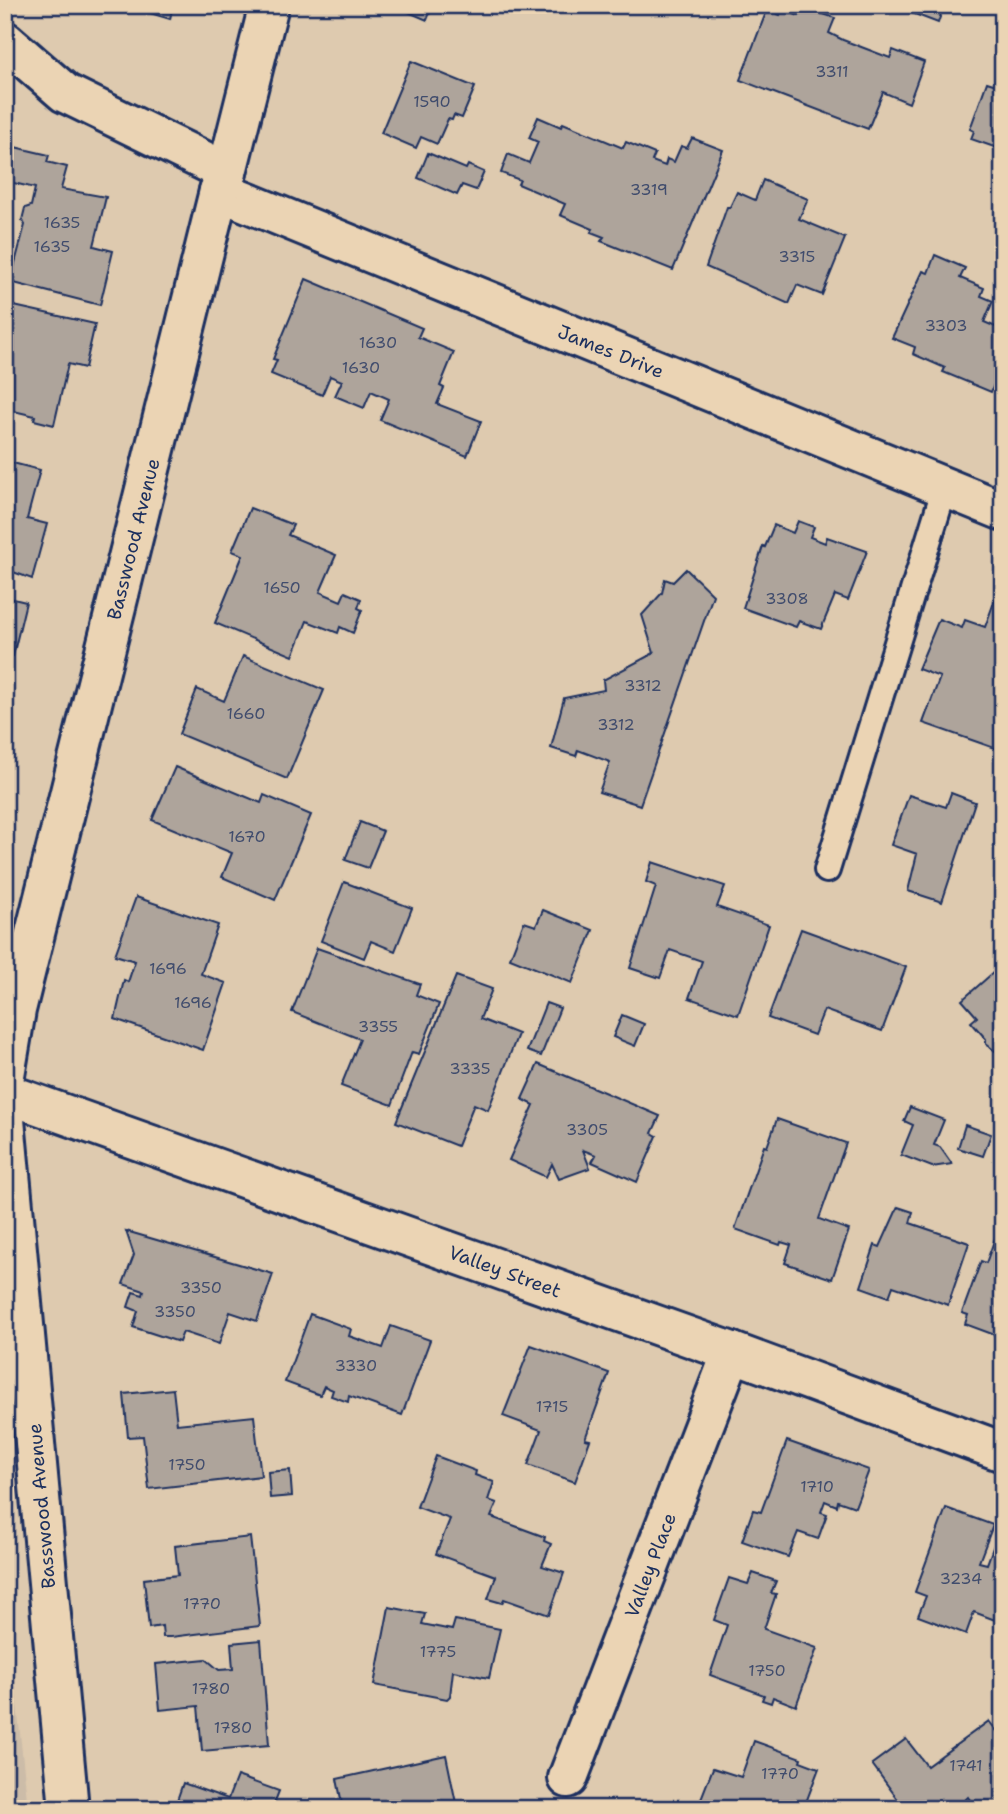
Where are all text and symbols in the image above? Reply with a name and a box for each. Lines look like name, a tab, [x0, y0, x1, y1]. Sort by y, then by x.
house number: 3311	[815, 61, 849, 82]
house number: 1590	[413, 91, 451, 112]
house number: 3319	[630, 179, 668, 200]
house number: 1635	[44, 212, 80, 233]
house number: 1635	[34, 236, 70, 257]
house number: 3315	[779, 246, 815, 267]
house number: 3303	[925, 315, 967, 336]
street label: James Drive	[554, 319, 668, 384]
house number: 1630	[359, 332, 397, 353]
house number: 1630	[342, 357, 380, 378]
street label: Basswood Avenue	[101, 456, 166, 623]
house number: 1650	[263, 577, 301, 598]
house number: 3308	[765, 588, 809, 609]
house number: 3312	[624, 675, 662, 696]
house number: 1660	[227, 703, 265, 724]
house number: 3312	[597, 714, 635, 735]
house number: 1670	[228, 826, 266, 847]
house number: 1696	[149, 958, 187, 979]
house number: 1696	[174, 992, 212, 1013]
house number: 3355	[358, 1016, 398, 1037]
house number: 3335	[450, 1058, 491, 1079]
house number: 3305	[566, 1119, 608, 1140]
street label: Valley Street	[445, 1240, 565, 1303]
house number: 3350	[180, 1277, 222, 1298]
house number: 3350	[154, 1301, 196, 1322]
house number: 3330	[335, 1355, 377, 1376]
house number: 1715	[536, 1396, 568, 1417]
street label: Basswood Avenue	[22, 1422, 61, 1590]
house number: 1750	[168, 1454, 206, 1475]
house number: 1710	[800, 1476, 834, 1497]
street label: Valley Place	[619, 1509, 682, 1621]
house number: 3234	[940, 1568, 982, 1589]
house number: 1770	[183, 1593, 221, 1614]
house number: 1775	[420, 1641, 456, 1662]
house number: 1750	[748, 1660, 786, 1681]
house number: 1780	[192, 1678, 230, 1699]
house number: 1780	[214, 1717, 252, 1738]
house number: 1741	[949, 1755, 983, 1776]
house number: 1770	[761, 1763, 799, 1784]

